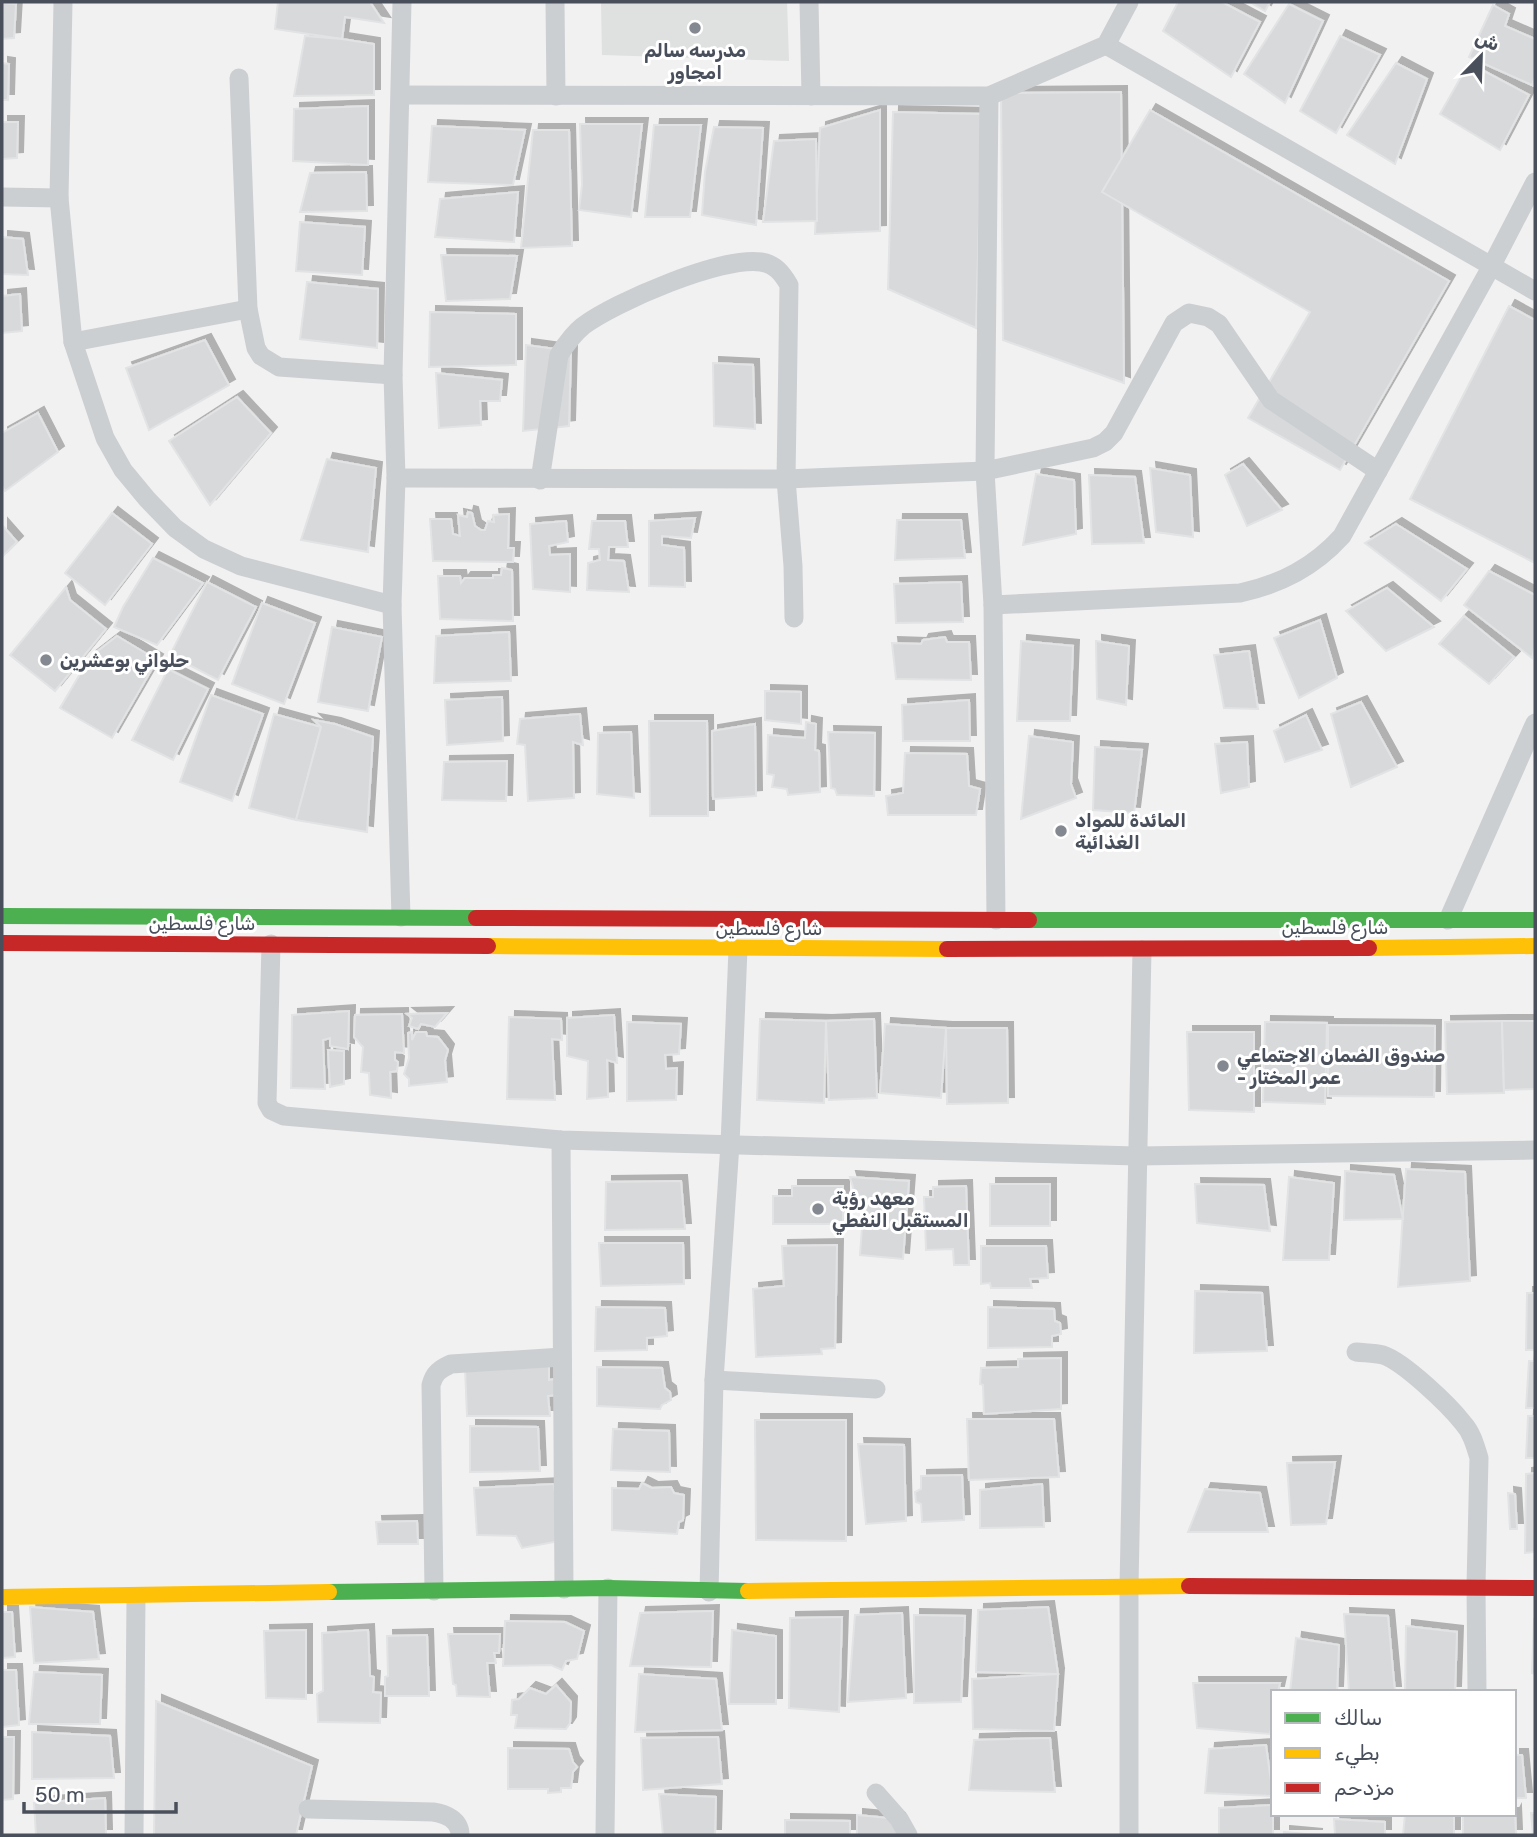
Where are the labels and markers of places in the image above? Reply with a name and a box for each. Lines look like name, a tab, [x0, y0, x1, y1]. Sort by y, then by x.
marker: مدرسه سالم امجاور	[687, 20, 703, 36]
place label: مدرسه سالم امجاور	[644, 39, 746, 84]
place label: حلواني بوعشرين	[60, 649, 189, 675]
marker: حلواني بوعشرين	[38, 652, 54, 668]
place label: المائدة للمواد الغذائية	[1075, 809, 1186, 854]
marker: المائدة للمواد الغذائية	[1053, 823, 1069, 839]
place label: صندوق الضمان الاجتماعي - عمر المختار	[1237, 1044, 1445, 1089]
marker: صندوق الضمان الاجتماعي - عمر المختار	[1215, 1058, 1231, 1074]
place label: معهد رؤية المستقبل النفطي	[832, 1187, 969, 1235]
marker: معهد رؤية المستقبل النفطي	[810, 1201, 826, 1217]

